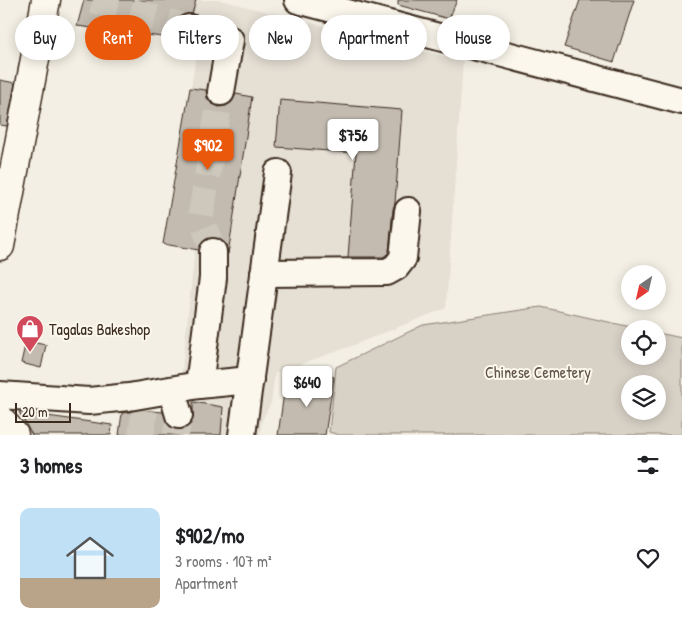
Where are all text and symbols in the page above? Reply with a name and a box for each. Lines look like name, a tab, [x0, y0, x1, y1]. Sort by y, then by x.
chip: Buy	[15, 15, 75, 60]
chip: Rent	[85, 15, 151, 60]
chip: Filters	[161, 15, 239, 60]
chip: New	[249, 15, 311, 60]
chip: Apartment	[321, 15, 427, 60]
chip: House	[437, 15, 510, 60]
pin: $756	[323, 119, 383, 161]
text: $756	[338, 124, 368, 146]
pin: $902	[178, 128, 238, 171]
text: $902	[194, 134, 222, 156]
north arrow	[621, 265, 666, 310]
map controls	[621, 265, 666, 420]
shop icon: Tagalas Bakeshop	[15, 314, 45, 353]
place label: Tagalas Bakeshop	[49, 318, 150, 340]
button: locate	[621, 320, 666, 365]
park label: Chinese Cemetery	[485, 361, 591, 383]
pin: $640	[277, 366, 337, 408]
text: $640	[293, 371, 321, 393]
button: layers	[621, 375, 666, 420]
scale bar	[15, 400, 71, 423]
text: 20 m	[22, 402, 48, 421]
text: 3 homes	[20, 451, 82, 480]
icon: filters	[634, 451, 662, 479]
text: $902/mo	[175, 521, 244, 550]
icon: home	[60, 528, 120, 588]
icon: heart	[634, 544, 662, 572]
text: 3 rooms · 107 m²	[175, 550, 272, 572]
text: Apartment	[175, 572, 238, 594]

